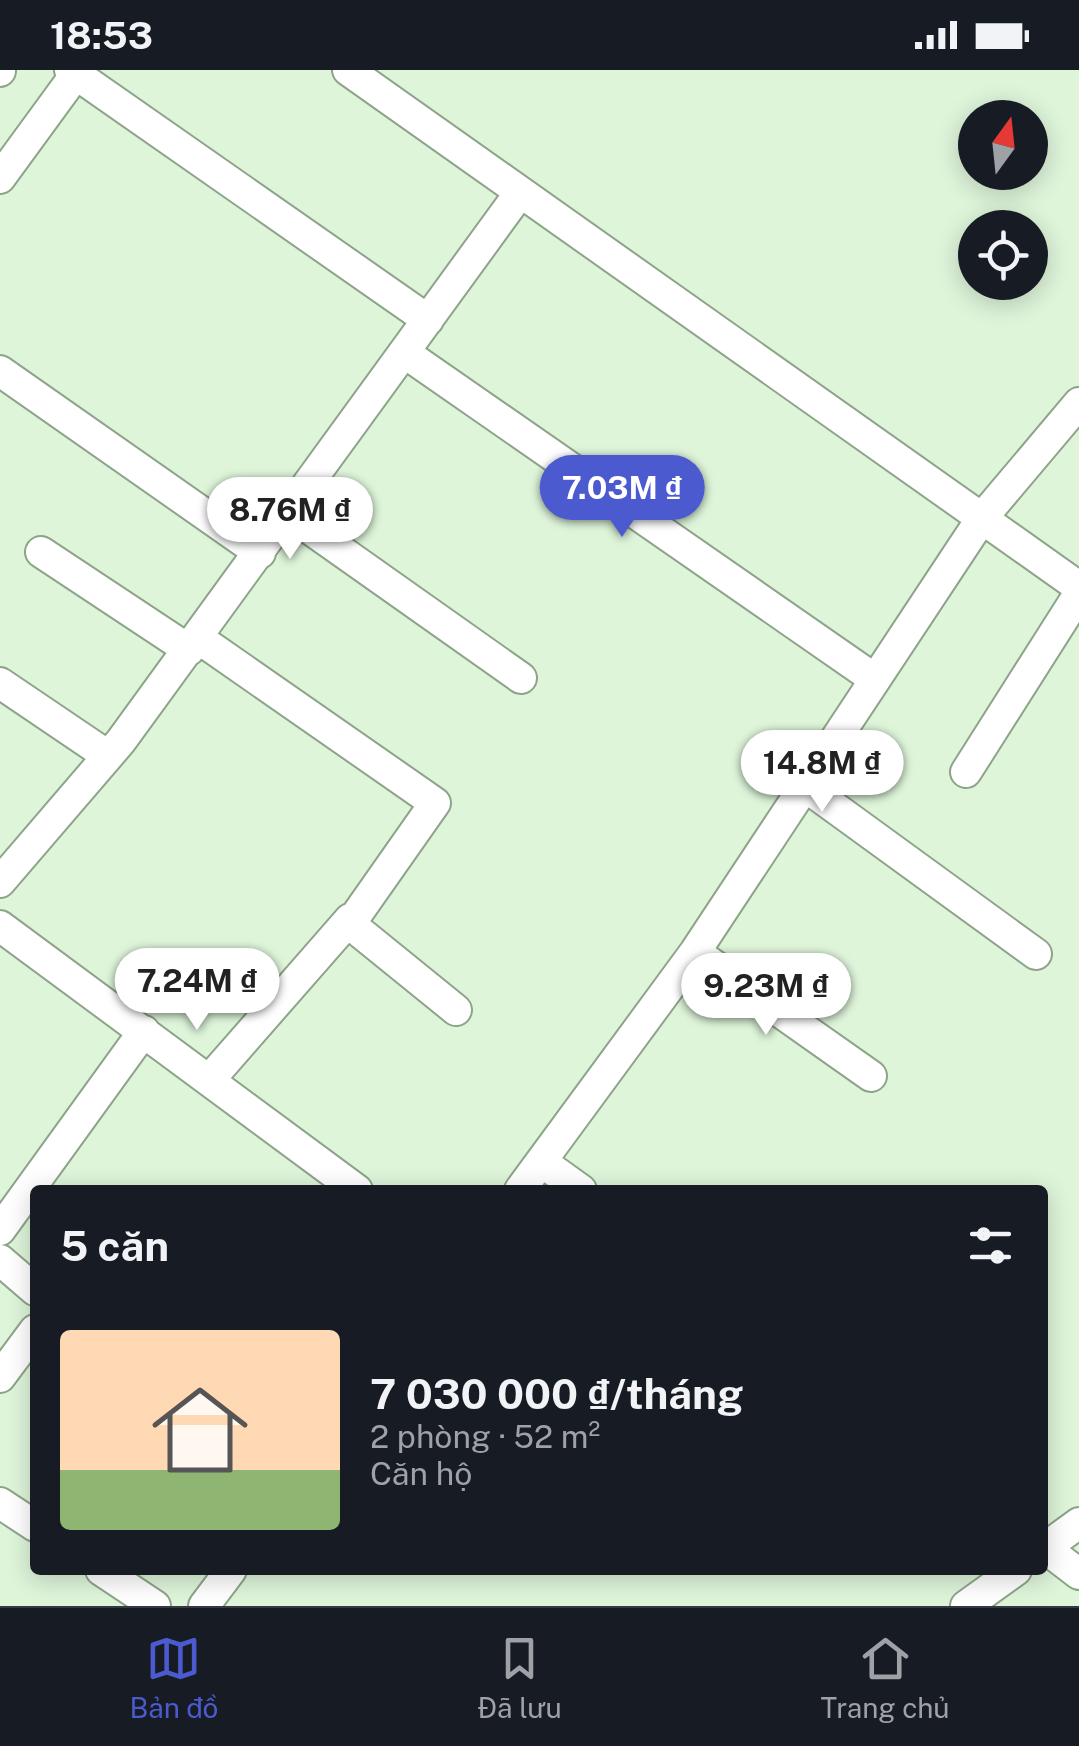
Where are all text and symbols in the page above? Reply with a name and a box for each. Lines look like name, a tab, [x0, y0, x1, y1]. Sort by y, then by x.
text: 18:53	[50, 13, 153, 58]
north arrow	[958, 100, 1048, 190]
map controls	[958, 100, 1048, 300]
button: locate	[958, 210, 1048, 300]
pin: 7.03M ₫	[530, 455, 714, 540]
text: 7.03M ₫	[562, 469, 682, 506]
pin: 8.76M ₫	[198, 477, 382, 562]
text: 8.76M ₫	[229, 491, 351, 528]
pin: 14.8M ₫	[730, 730, 914, 815]
text: 14.8M ₫	[763, 744, 881, 781]
pin: 7.24M ₫	[105, 948, 289, 1033]
pin: 9.23M ₫	[674, 953, 858, 1038]
text: 7.24M ₫	[137, 962, 257, 999]
text: 9.23M ₫	[703, 967, 829, 1004]
icon: filters	[963, 1218, 1018, 1273]
text: 5 căn	[60, 1221, 169, 1270]
text: 7 030 000 ₫/tháng	[370, 1369, 743, 1418]
icon: home	[140, 1370, 260, 1490]
text: 2 phòng · 52 m²	[370, 1418, 600, 1455]
text: Căn hộ	[370, 1455, 472, 1492]
tab: Bản đồ	[129, 1631, 218, 1724]
tab: Đã lưu	[477, 1631, 562, 1724]
tab: Trang chủ	[821, 1631, 950, 1724]

